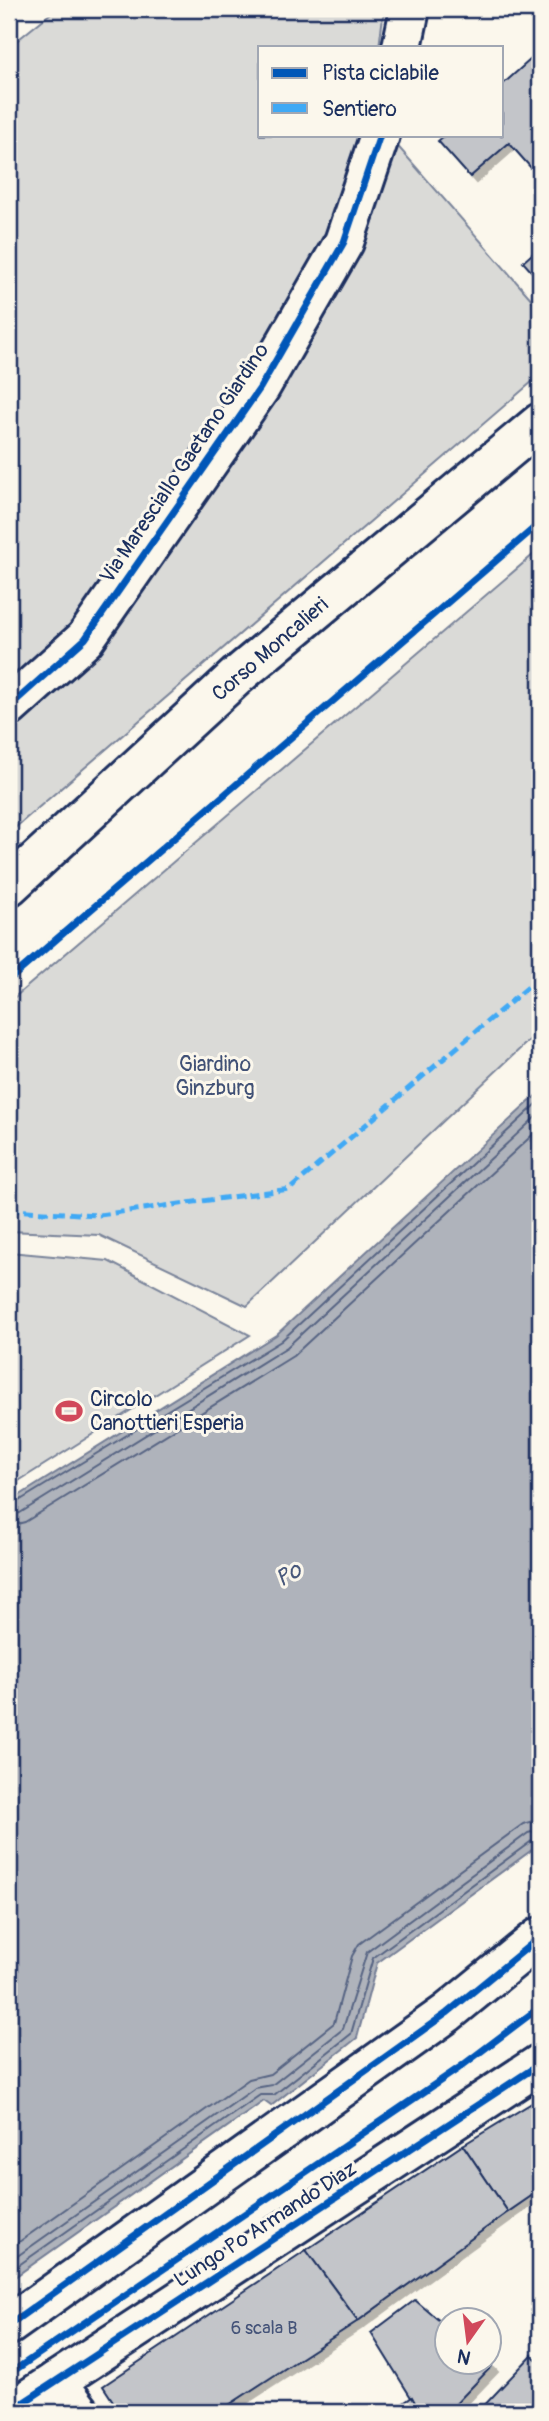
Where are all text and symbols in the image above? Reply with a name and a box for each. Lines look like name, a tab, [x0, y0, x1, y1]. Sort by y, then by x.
legend	[258, 46, 504, 136]
text: Pista ciclabile	[322, 60, 439, 87]
text: Sentiero	[322, 96, 397, 123]
street label: Via Maresciallo Gaetano Giardino	[94, 338, 275, 589]
street label: Corso Moncalieri	[206, 591, 334, 707]
park label: Giardino Ginzburg	[175, 1051, 255, 1102]
place label: Circolo Canottieri Esperia	[90, 1386, 244, 1437]
sports icon: Circolo Canottieri Esperia	[54, 1396, 84, 1426]
water label: Po	[270, 1555, 308, 1593]
street label: Lungo Po Armando Diaz	[169, 2155, 362, 2294]
north arrow	[434, 2306, 504, 2376]
house number: 6 scala B	[231, 2317, 297, 2340]
text: N	[455, 2343, 473, 2370]

